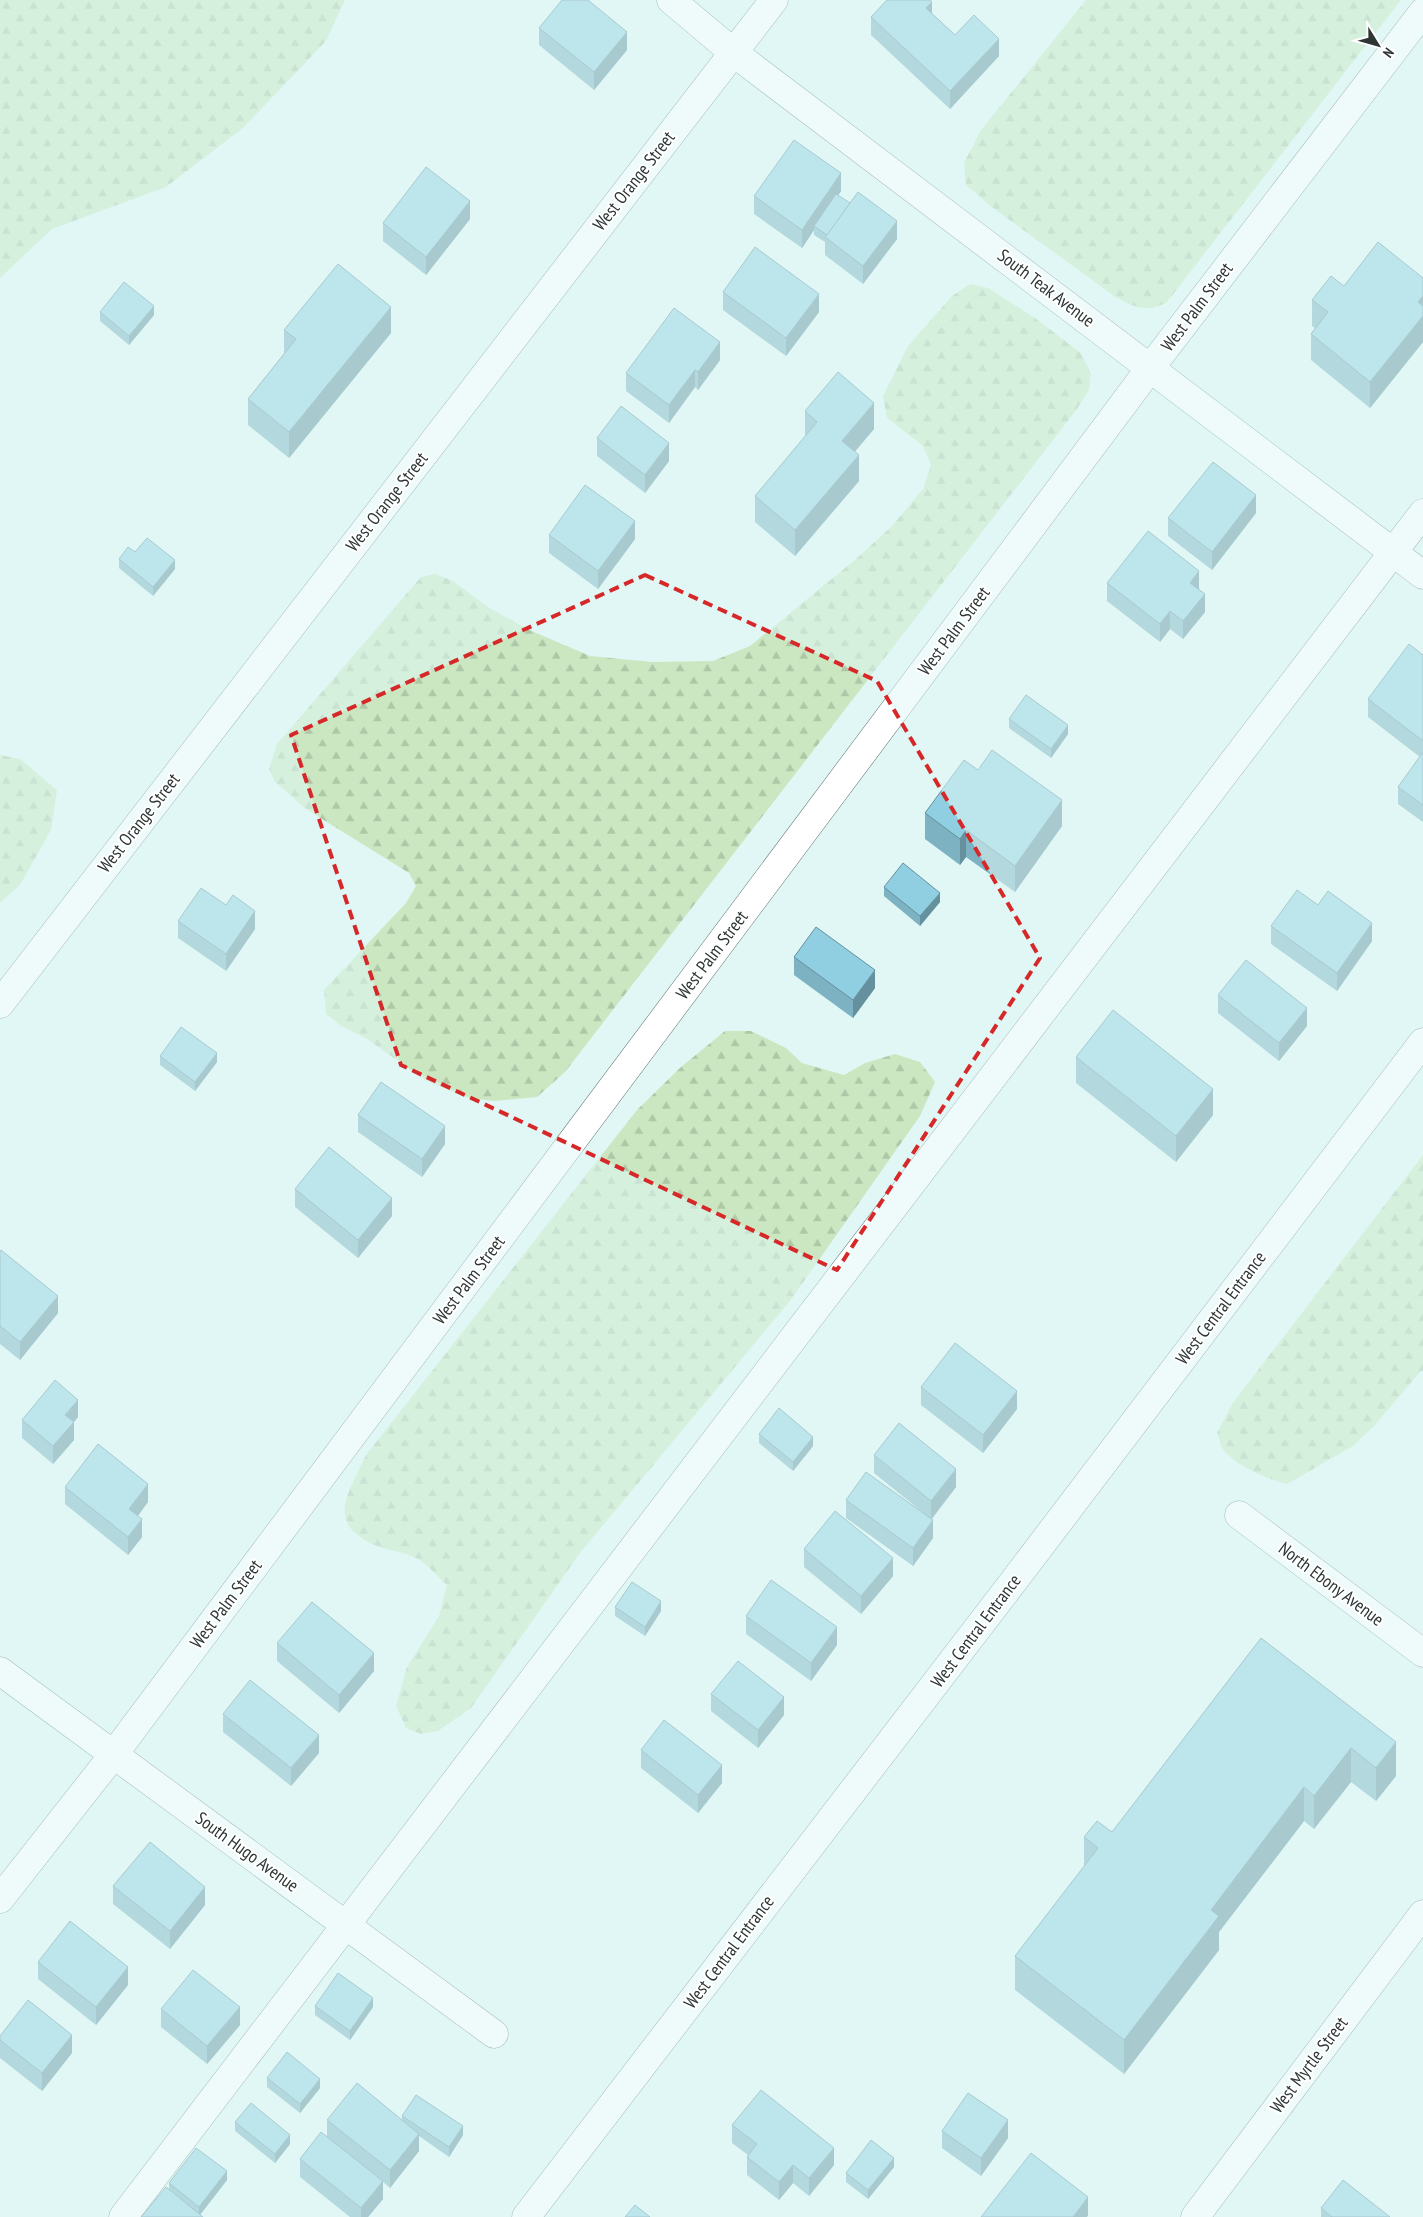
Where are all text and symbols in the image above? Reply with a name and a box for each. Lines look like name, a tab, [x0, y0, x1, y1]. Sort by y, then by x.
north arrow	[1353, 20, 1403, 70]
text: N	[1379, 44, 1398, 61]
street label: West Orange Street	[588, 126, 680, 235]
street label: South Teak Avenue	[993, 244, 1099, 332]
street label: West Palm Street	[1156, 258, 1238, 356]
street label: West Orange Street	[341, 447, 433, 556]
street label: West Palm Street	[913, 582, 995, 680]
street label: West Orange Street	[93, 768, 185, 877]
street label: West Palm Street	[671, 906, 753, 1004]
street label: West Palm Street	[428, 1231, 510, 1329]
street label: West Central Entrance	[1170, 1246, 1271, 1369]
street label: North Ebony Avenue	[1274, 1537, 1388, 1631]
street label: West Palm Street	[185, 1555, 267, 1653]
street label: West Central Entrance	[925, 1569, 1026, 1692]
street label: South Hugo Avenue	[191, 1806, 303, 1897]
street label: West Central Entrance	[678, 1890, 779, 2013]
street label: West Myrtle Street	[1265, 2012, 1352, 2118]

